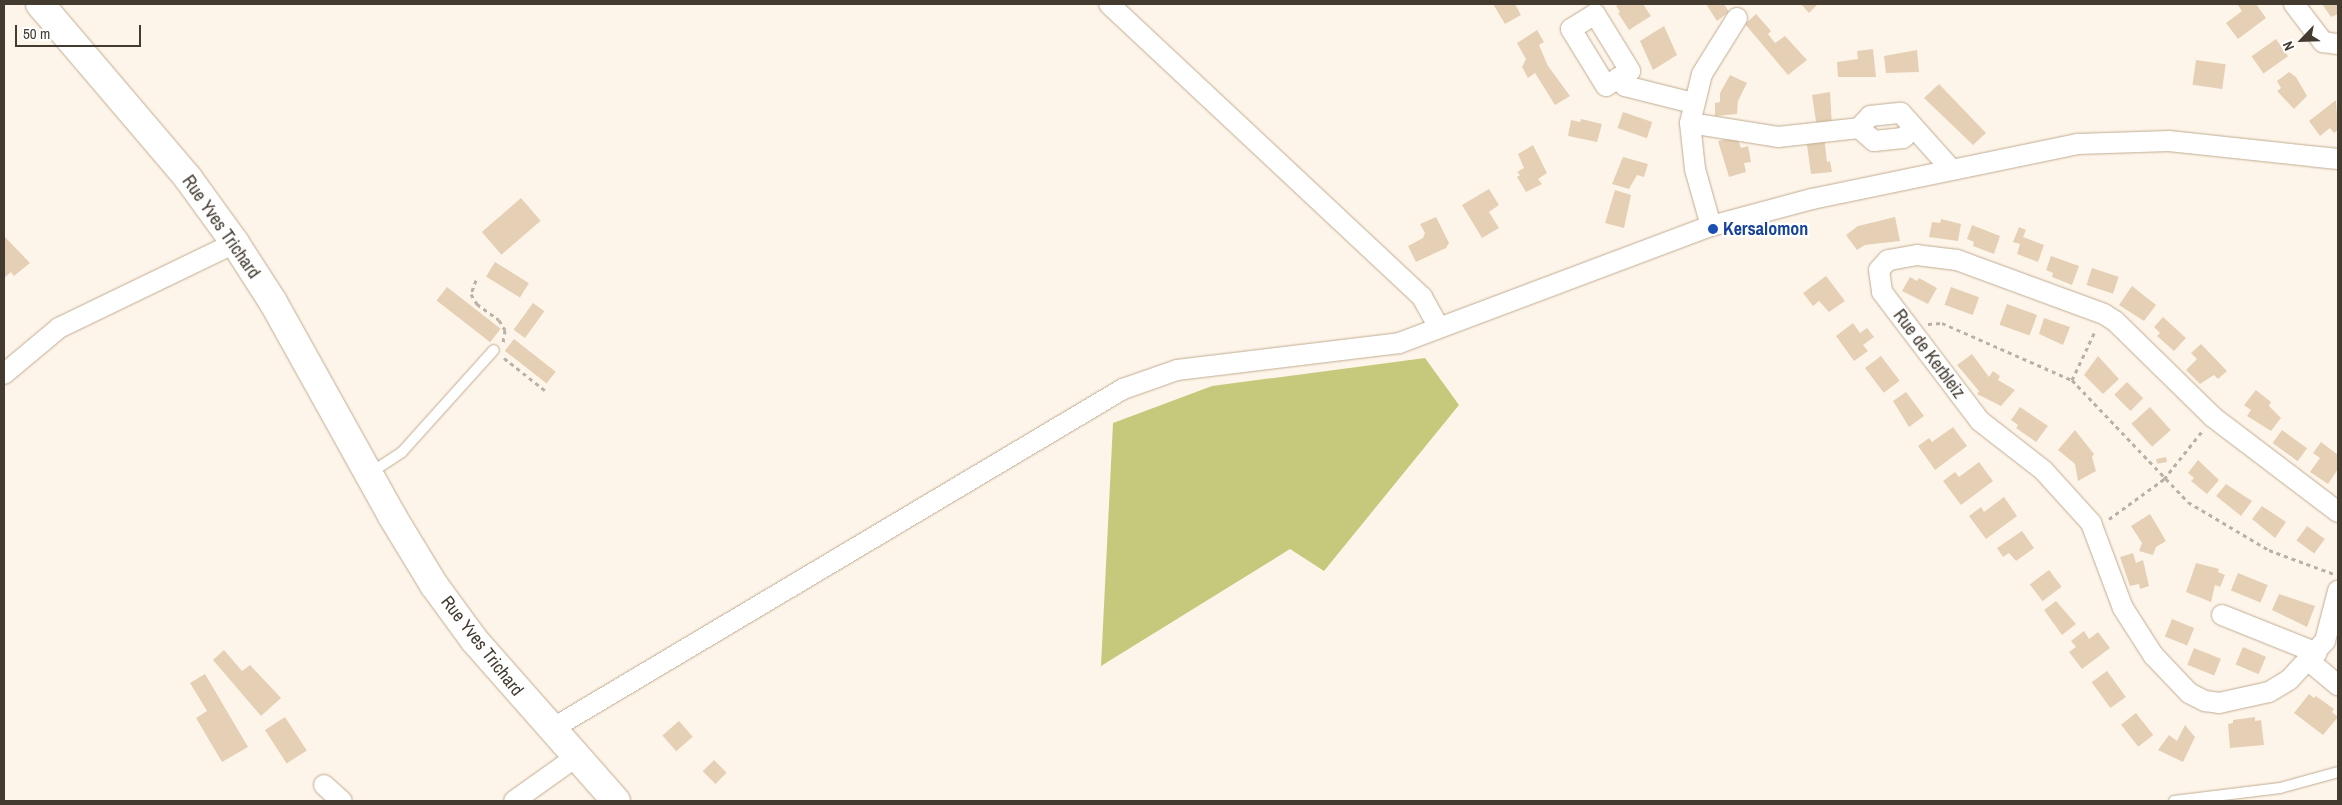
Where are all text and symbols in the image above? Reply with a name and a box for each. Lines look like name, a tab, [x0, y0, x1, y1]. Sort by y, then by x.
scale bar	[18, 15, 144, 47]
north arrow	[2277, 15, 2327, 65]
text: 50 m	[23, 23, 50, 44]
text: N	[2278, 39, 2298, 54]
street label: Rue Yves Trichard	[177, 171, 265, 283]
place label: Kersalomon	[1723, 218, 1808, 240]
marker: Kersalomon	[1707, 223, 1719, 235]
street label: Rue de Kerbleiz	[1889, 305, 1969, 403]
street label: Rue Yves Trichard	[436, 591, 528, 701]

